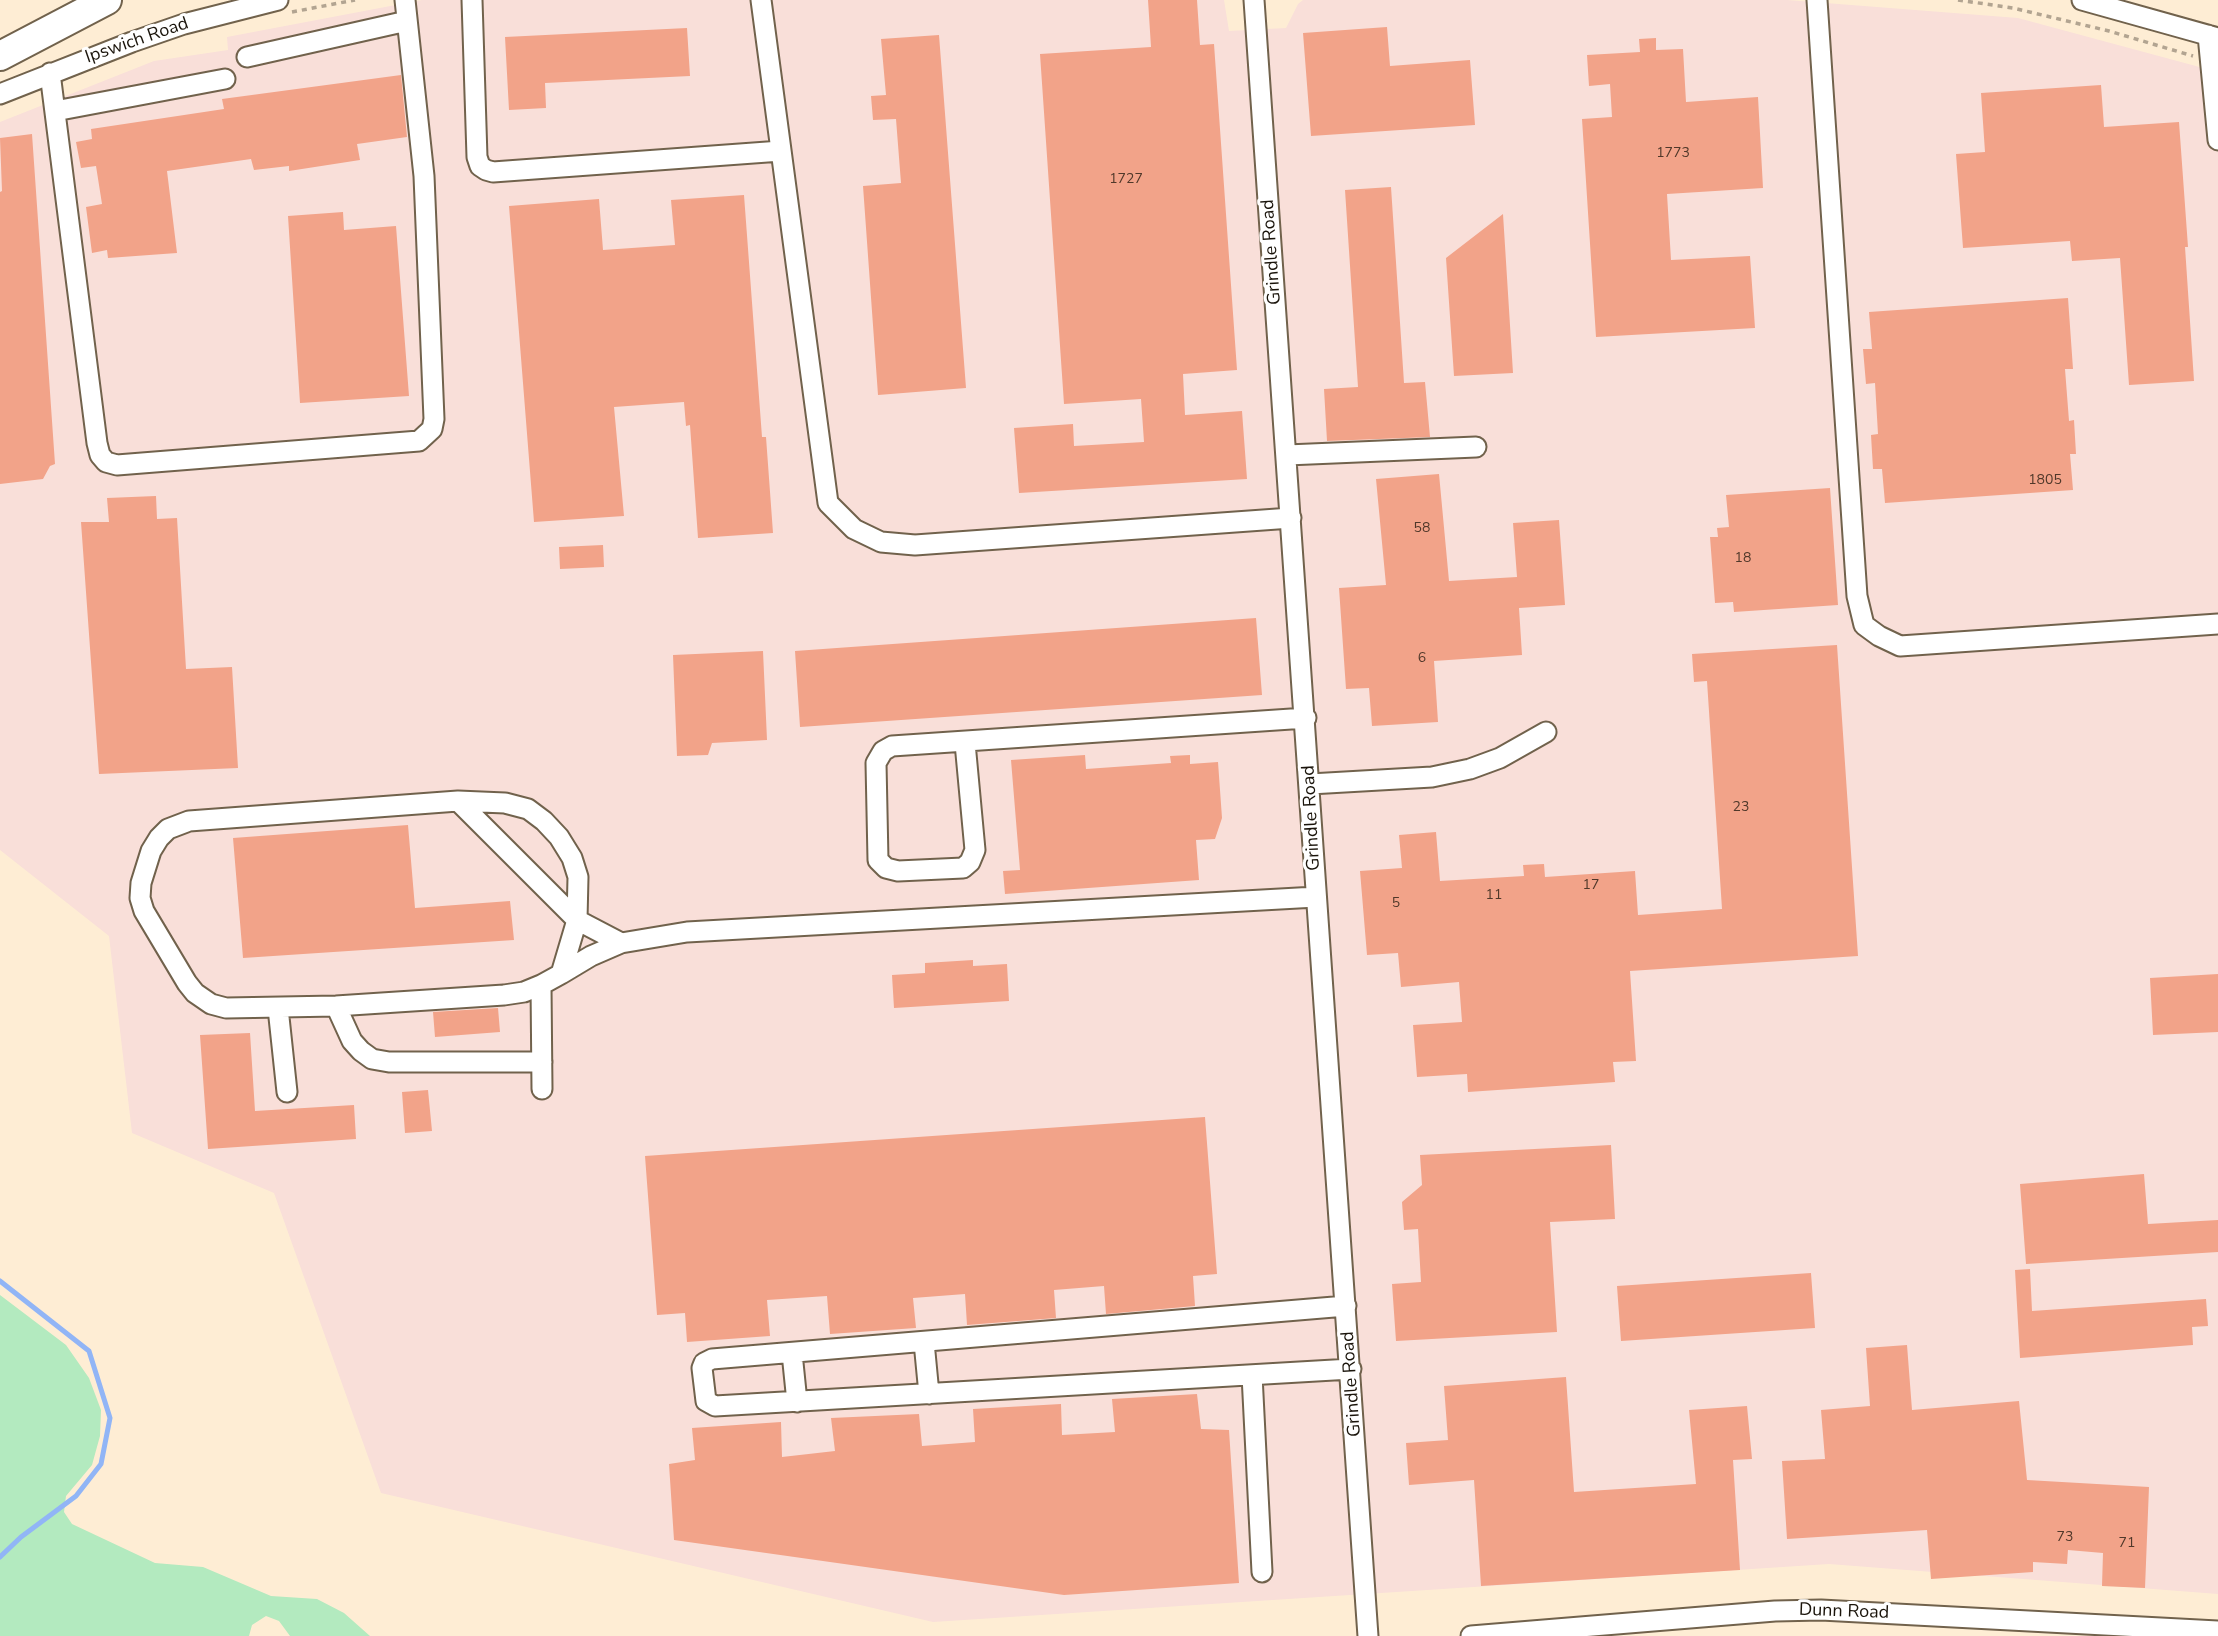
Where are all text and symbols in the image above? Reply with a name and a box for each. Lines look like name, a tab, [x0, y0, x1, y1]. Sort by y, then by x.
street label: Ipswich Road	[82, 13, 192, 69]
house number: 1773	[1656, 146, 1690, 162]
house number: 1727	[1109, 172, 1143, 188]
street label: Grindle Road	[1258, 199, 1286, 305]
house number: 1805	[2028, 473, 2062, 489]
house number: 58	[1414, 521, 1430, 537]
house number: 18	[1735, 551, 1751, 567]
house number: 6	[1418, 651, 1426, 667]
street label: Grindle Road	[1298, 765, 1326, 871]
house number: 23	[1733, 800, 1749, 816]
house number: 17	[1583, 878, 1599, 894]
house number: 11	[1486, 888, 1502, 904]
house number: 5	[1392, 896, 1400, 912]
street label: Grindle Road	[1338, 1331, 1366, 1437]
house number: 73	[2057, 1530, 2073, 1546]
house number: 71	[2119, 1536, 2135, 1552]
street label: Dunn Road	[1798, 1600, 1890, 1624]

